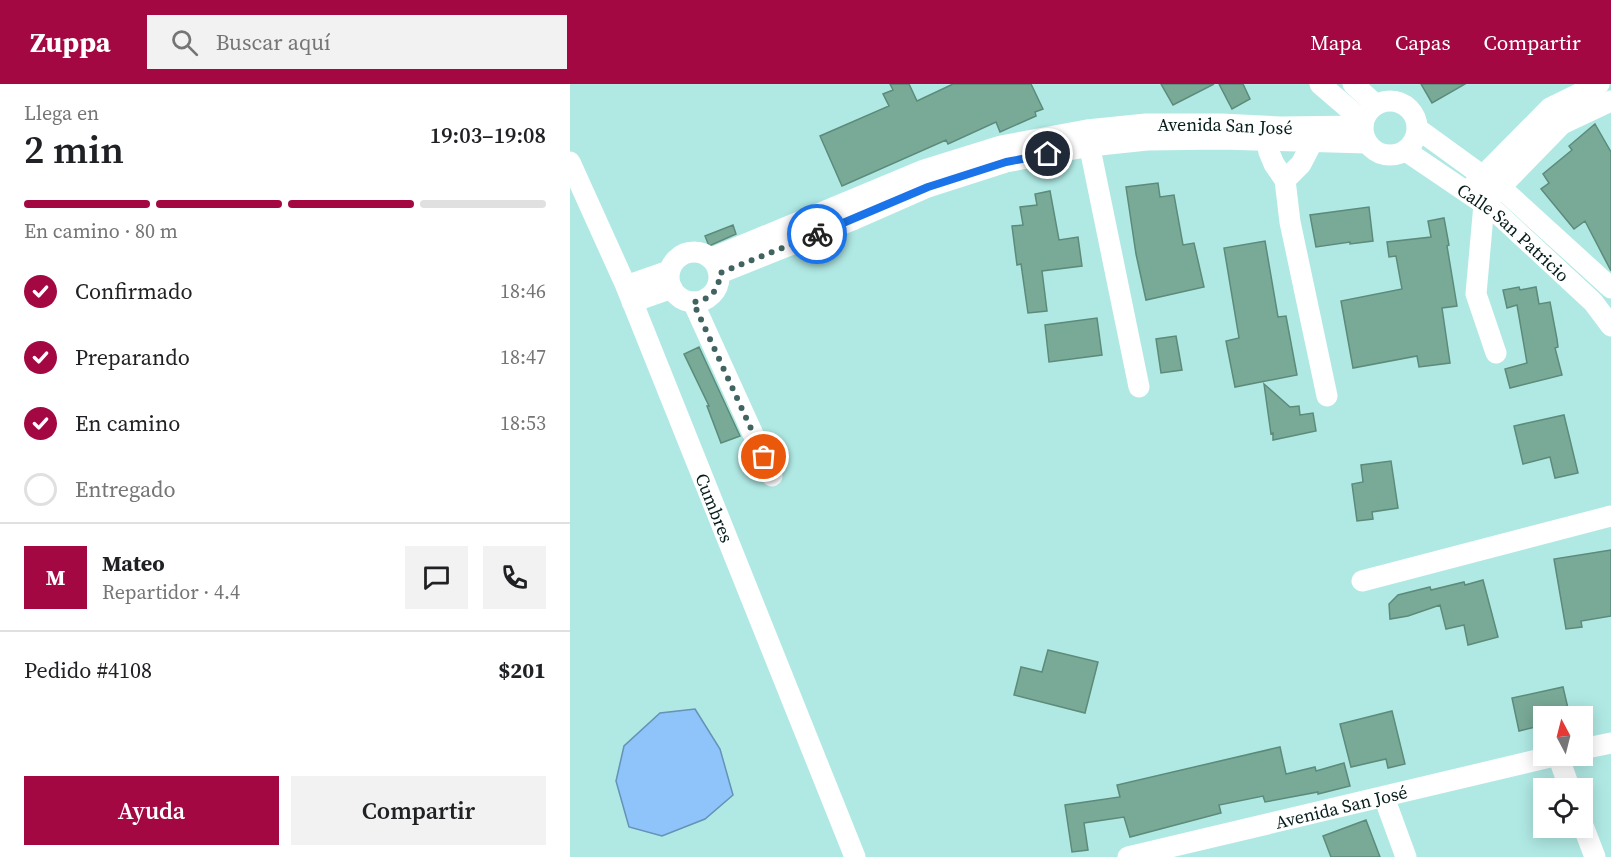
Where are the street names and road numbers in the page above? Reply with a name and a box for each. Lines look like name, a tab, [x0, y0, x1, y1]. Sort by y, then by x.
street label: Avenida San José	[1157, 112, 1293, 140]
street label: Calle San Patricio	[1452, 177, 1575, 287]
street label: Cumbres	[690, 469, 740, 546]
street label: Avenida San José	[1272, 779, 1410, 834]

